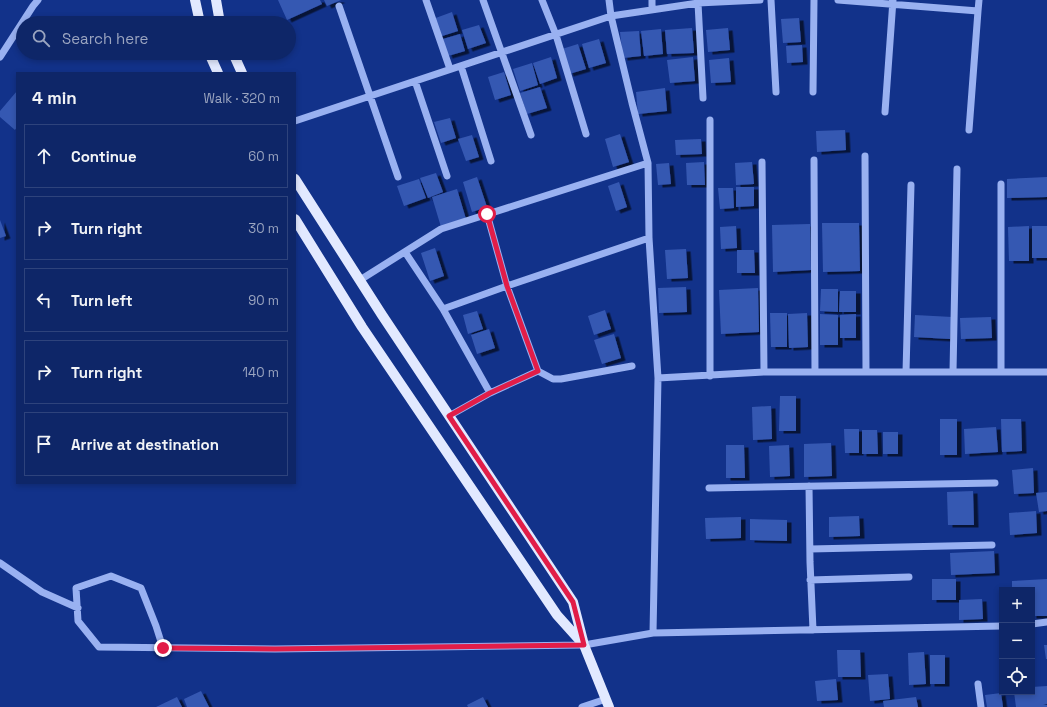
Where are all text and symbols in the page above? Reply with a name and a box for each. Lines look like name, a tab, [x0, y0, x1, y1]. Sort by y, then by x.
search box	[16, 16, 296, 60]
icon: search	[30, 27, 52, 49]
text: Search here	[62, 29, 148, 48]
text: 4 min	[32, 87, 77, 109]
text: Walk · 320 m	[203, 90, 280, 107]
icon: ahead	[33, 145, 55, 167]
text: Continue	[71, 147, 137, 166]
text: 60 m	[248, 148, 279, 165]
route start	[478, 205, 496, 223]
icon: right	[33, 217, 55, 239]
text: Turn right	[71, 219, 142, 238]
text: 30 m	[248, 220, 279, 237]
icon: left	[33, 289, 55, 311]
text: Turn left	[71, 291, 133, 310]
text: 90 m	[248, 292, 279, 309]
icon: right	[33, 361, 55, 383]
text: Turn right	[71, 363, 142, 382]
text: 140 m	[243, 364, 279, 381]
icon: arrive	[33, 433, 55, 455]
text: Arrive at destination	[71, 435, 219, 454]
map controls	[999, 587, 1035, 695]
button: +	[999, 587, 1035, 623]
button: −	[999, 623, 1035, 659]
route end	[154, 639, 172, 657]
button: locate	[999, 659, 1035, 695]

